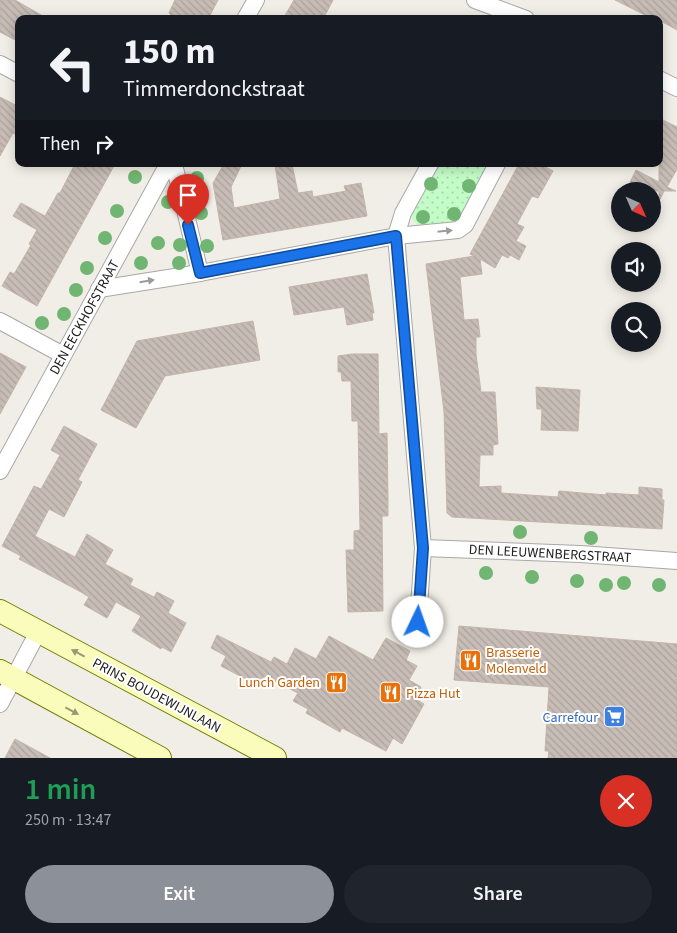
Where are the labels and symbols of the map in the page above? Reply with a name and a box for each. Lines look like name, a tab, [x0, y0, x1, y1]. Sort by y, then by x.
pin	[167, 174, 209, 225]
north arrow	[611, 182, 661, 232]
one-way arrow	[437, 227, 453, 235]
street label: DEN EECKHOFSTRAAT	[45, 256, 125, 378]
one-way arrow	[140, 277, 156, 285]
street label: DEN LEEUWENBERGSTRAAT	[468, 540, 632, 568]
position arrow	[391, 595, 443, 647]
place label: Brasserie Molenveld	[486, 643, 547, 679]
restaurant icon: Brasserie Molenveld	[458, 648, 482, 672]
one-way arrow	[71, 649, 85, 657]
street label: PRINS BOUDEWIJNLAAN	[89, 654, 224, 738]
restaurant icon: Lunch Garden	[324, 670, 348, 694]
place label: Lunch Garden	[238, 673, 320, 693]
restaurant icon: Pizza Hut	[378, 681, 402, 705]
place label: Pizza Hut	[406, 684, 461, 704]
supermarket icon: Carrefour	[602, 705, 626, 729]
one-way arrow	[65, 707, 80, 715]
place label: Carrefour	[542, 708, 598, 728]

